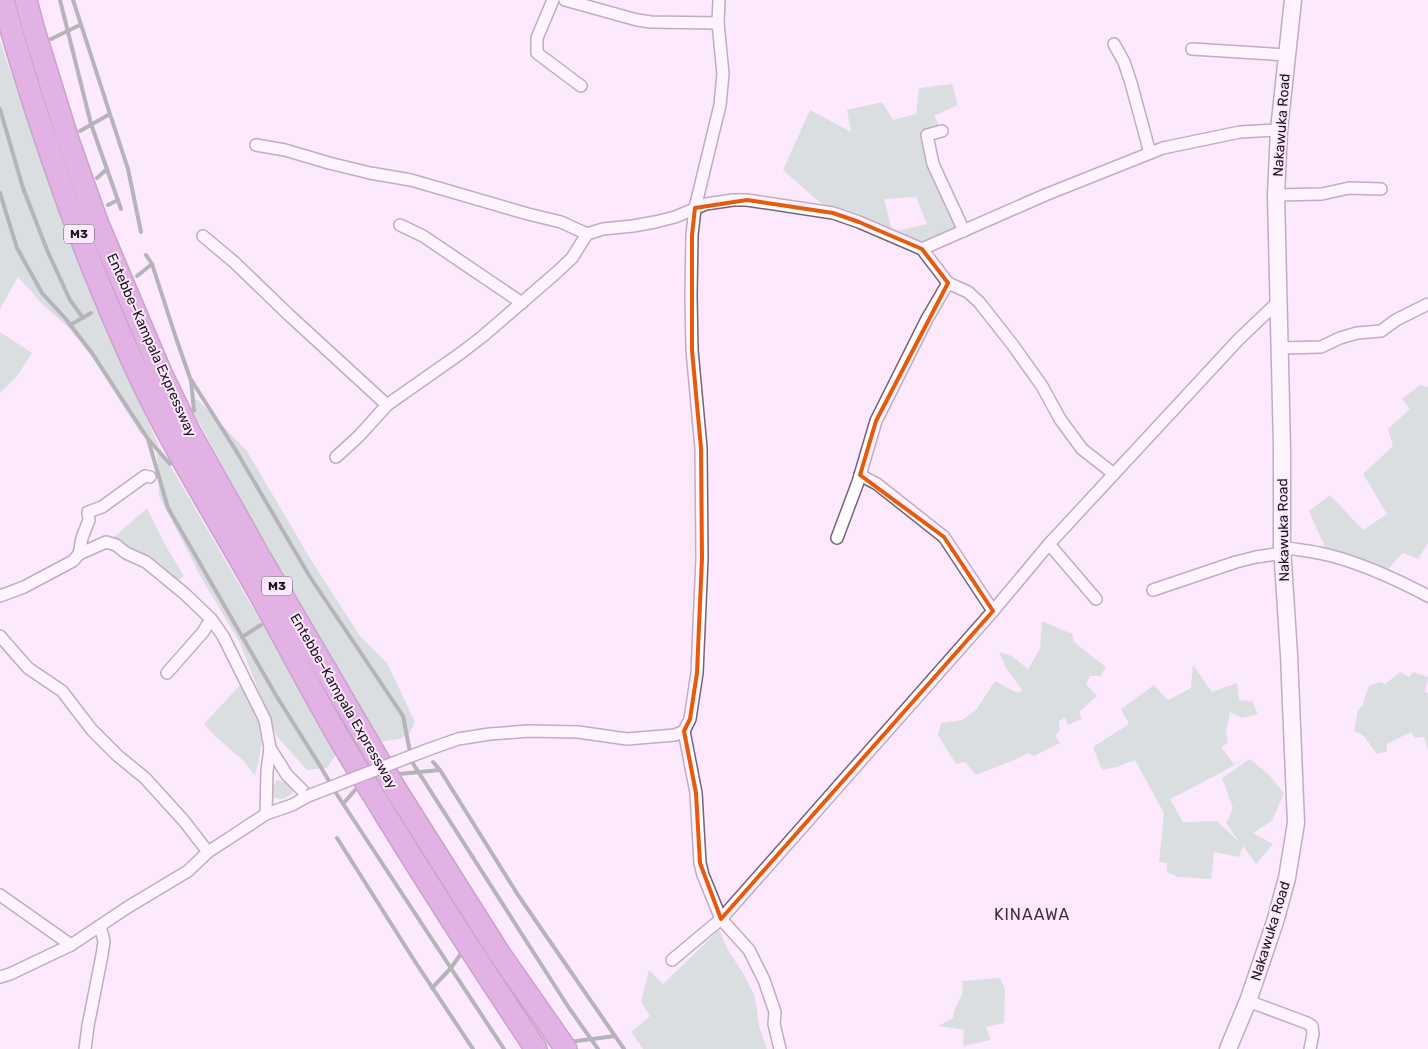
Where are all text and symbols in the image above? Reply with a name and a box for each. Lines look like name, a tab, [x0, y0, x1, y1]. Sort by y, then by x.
street label: Nakawuka Road	[1269, 73, 1294, 177]
road number: M3	[64, 224, 94, 243]
street label: Entebbe–Kampala Expressway	[103, 251, 200, 440]
street label: Nakawuka Road	[1274, 478, 1293, 582]
road number: M3	[262, 576, 292, 596]
street label: Entebbe–Kampala Expressway	[286, 611, 401, 792]
street label: Nakawuka Road	[1247, 879, 1294, 983]
district label: KINAAWA	[994, 905, 1070, 924]

